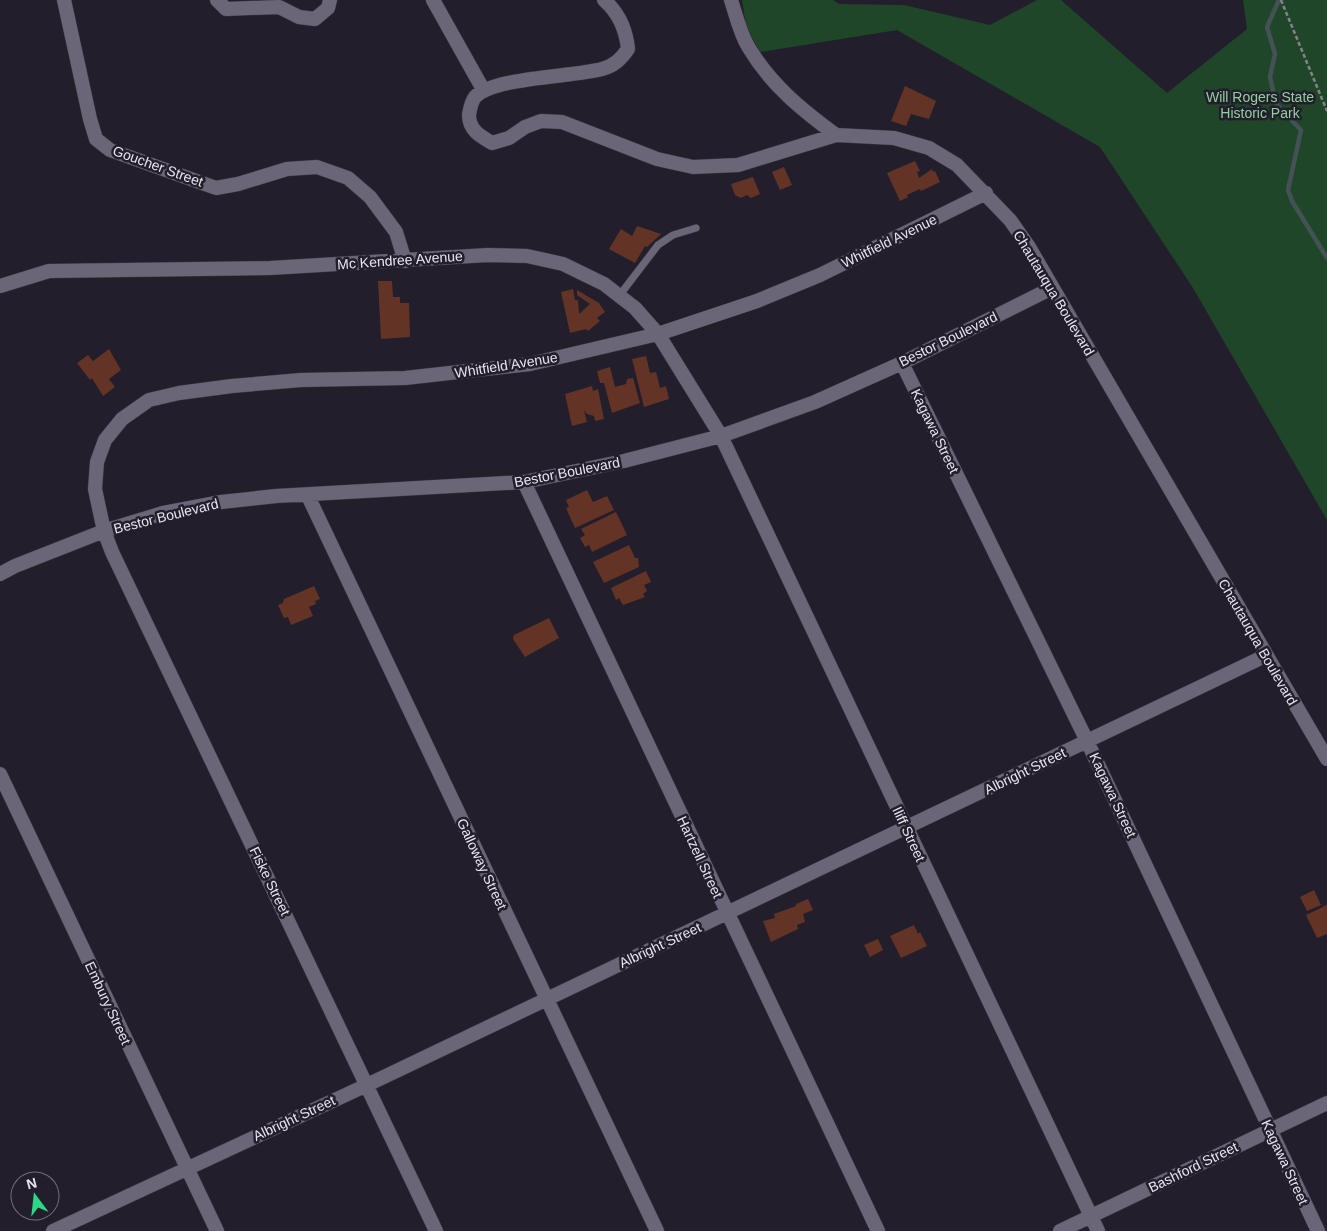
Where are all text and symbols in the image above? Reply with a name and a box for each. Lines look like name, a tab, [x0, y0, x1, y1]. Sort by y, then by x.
park label: Will Rogers State Historic Park	[1206, 89, 1314, 121]
street label: Goucher Street	[111, 142, 205, 190]
street label: Whitfield Avenue	[839, 211, 939, 271]
street label: Chautauqua Boulevard	[1010, 227, 1098, 359]
street label: Mc Kendree Avenue	[337, 248, 464, 272]
street label: Bestor Boulevard	[896, 308, 1000, 370]
street label: Whitfield Avenue	[453, 349, 559, 381]
street label: Kagawa Street	[908, 386, 962, 476]
street label: Bestor Boulevard	[513, 454, 621, 490]
street label: Bestor Boulevard	[112, 495, 220, 537]
street label: Chautauqua Boulevard	[1215, 576, 1301, 708]
street label: Albright Street	[982, 744, 1068, 798]
street label: Kagawa Street	[1086, 750, 1140, 840]
street label: Iliff Street	[889, 804, 929, 864]
street label: Hartzell Street	[674, 813, 726, 901]
street label: Galloway Street	[454, 816, 510, 912]
street label: Fiske Street	[246, 844, 294, 918]
street label: Albright Street	[616, 919, 704, 971]
street label: Embury Street	[82, 959, 134, 1047]
street label: Albright Street	[250, 1092, 338, 1144]
street label: Kagawa Street	[1258, 1117, 1312, 1207]
street label: Bashford Street	[1146, 1138, 1240, 1196]
north arrow	[10, 1171, 60, 1221]
text: N	[25, 1174, 39, 1192]

